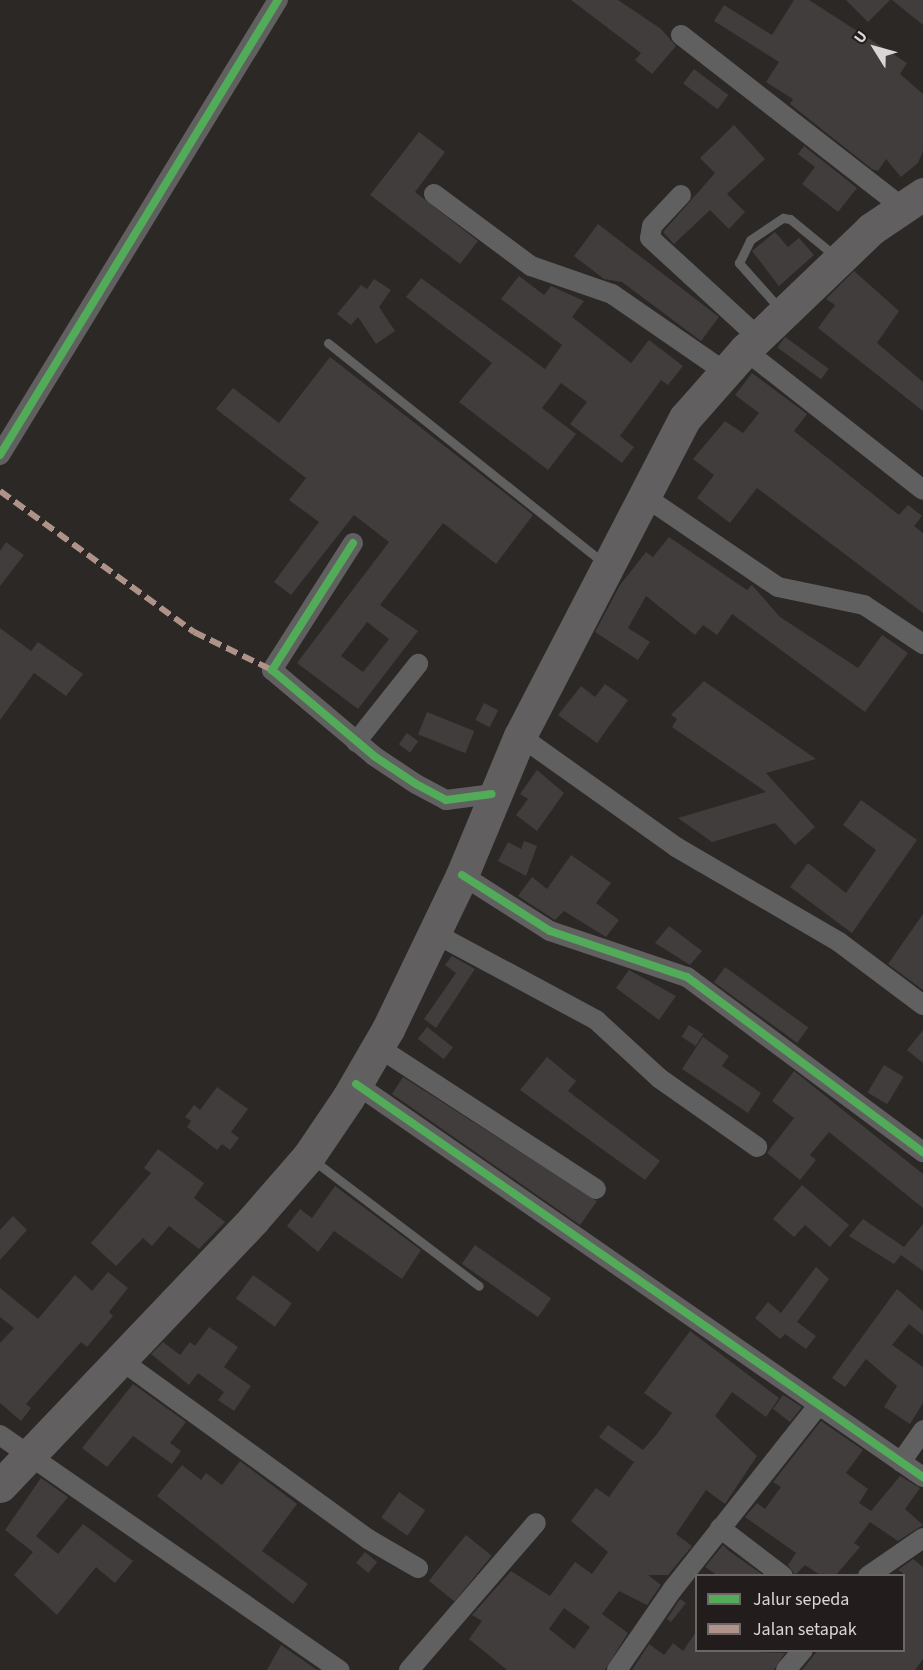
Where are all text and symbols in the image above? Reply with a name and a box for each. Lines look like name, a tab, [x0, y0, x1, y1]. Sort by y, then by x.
north arrow	[845, 18, 905, 78]
text: U	[849, 26, 873, 48]
legend	[695, 1574, 905, 1652]
text: Jalur sepeda	[753, 1587, 849, 1612]
text: Jalan setapak	[753, 1617, 857, 1642]

